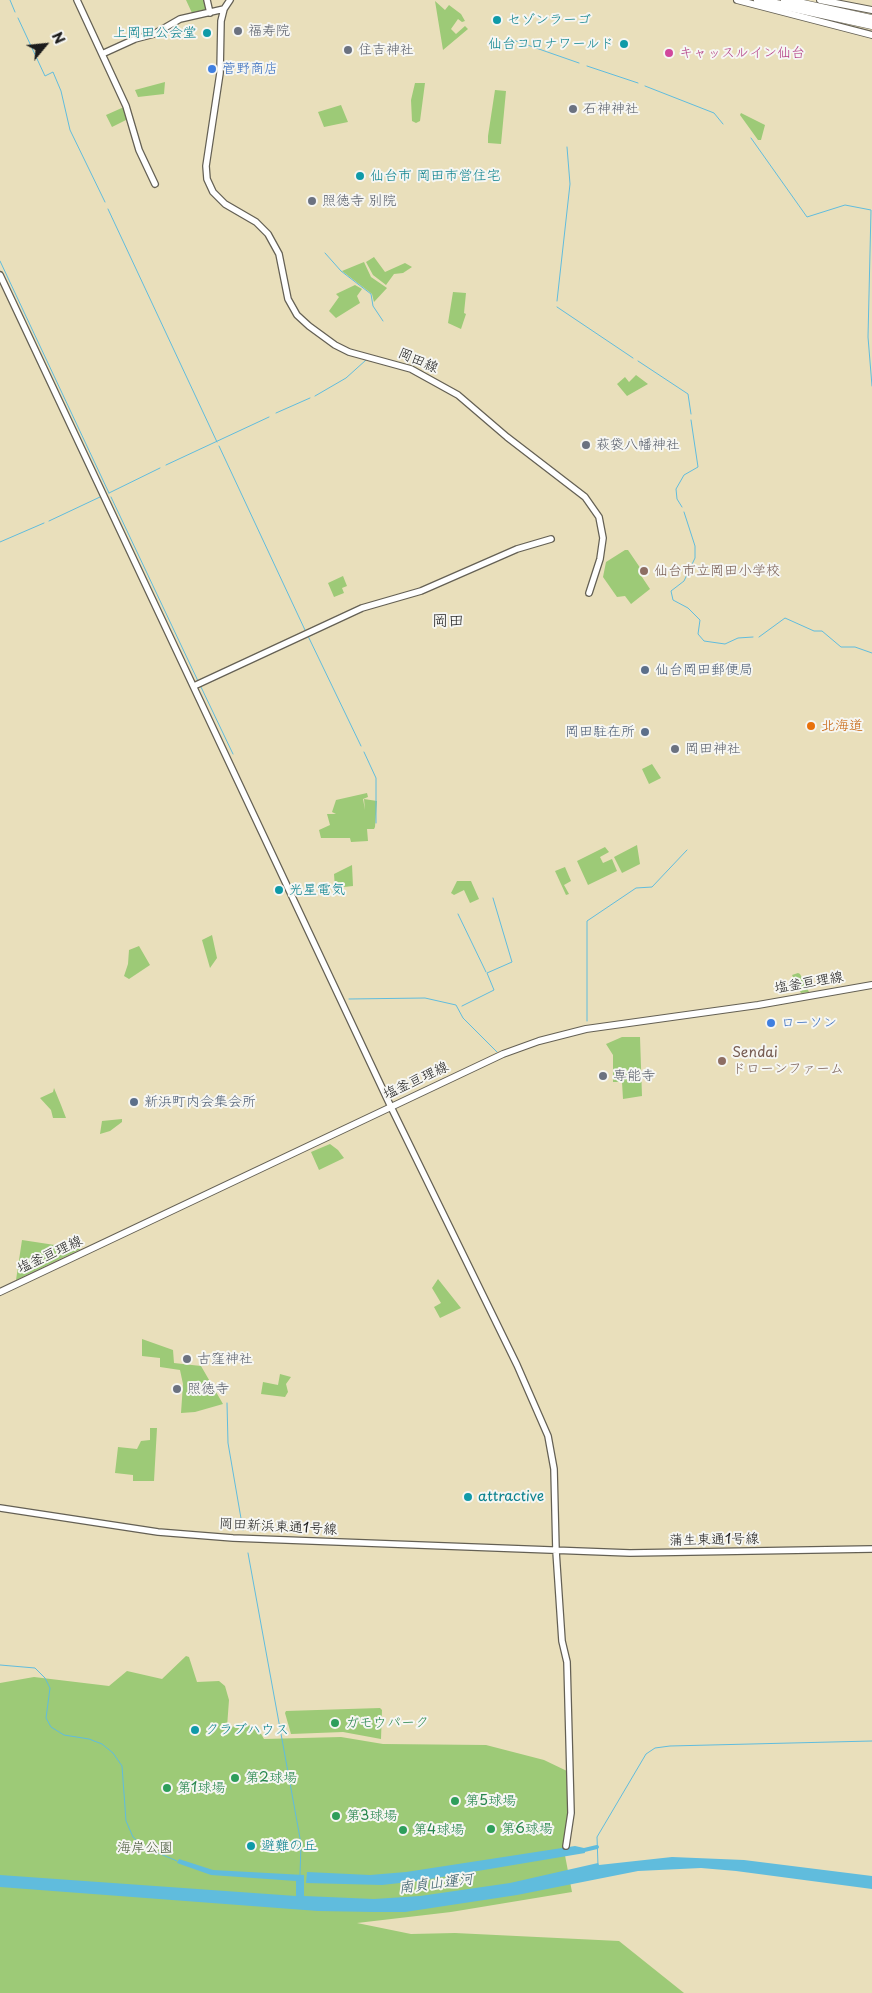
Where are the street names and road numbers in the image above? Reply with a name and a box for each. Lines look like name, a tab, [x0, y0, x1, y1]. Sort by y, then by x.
street label: 岡田線	[395, 345, 441, 377]
street label: 塩釜亘理線	[773, 969, 845, 997]
street label: 塩釜亘理線	[381, 1059, 451, 1103]
street label: 塩釜亘理線	[15, 1233, 85, 1277]
street label: 岡田新浜東通1号線	[218, 1516, 338, 1538]
street label: 蒲生東通1号線	[669, 1531, 759, 1549]

